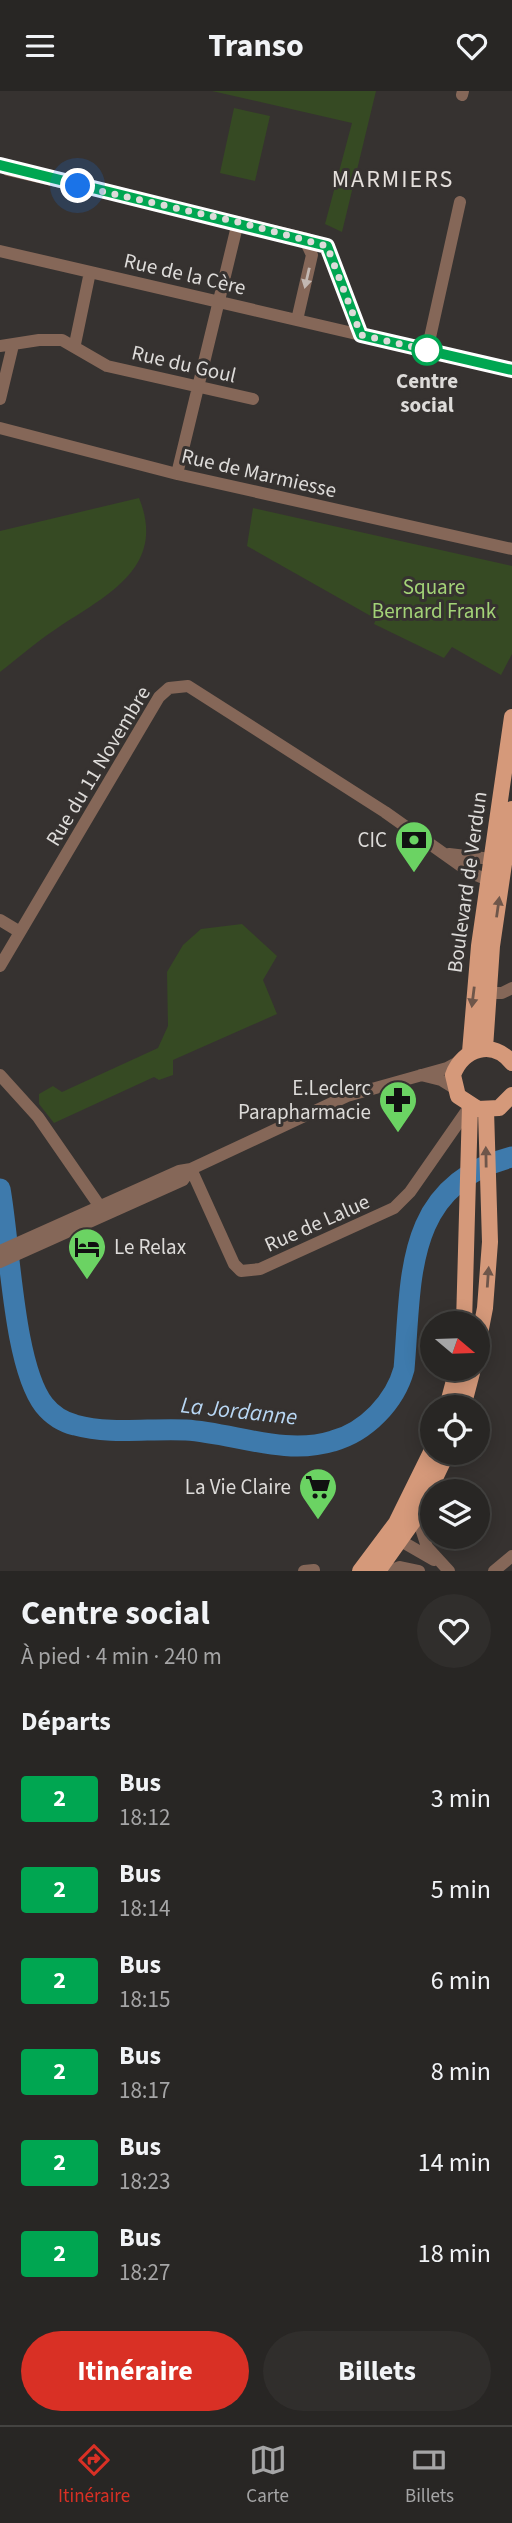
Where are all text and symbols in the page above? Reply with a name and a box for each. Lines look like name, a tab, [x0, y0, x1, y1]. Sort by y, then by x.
text: Transo	[208, 23, 304, 69]
icon: menu	[21, 27, 59, 65]
icon: heart	[453, 27, 491, 65]
district label: MARMIERS	[332, 162, 454, 197]
your location	[60, 168, 95, 203]
street label: Rue de la Cère	[121, 245, 249, 303]
one-way arrow	[301, 267, 312, 289]
marker: Centre social	[412, 335, 442, 365]
street label: Rue du Goul	[129, 337, 239, 391]
place label: Centre social	[396, 366, 458, 420]
street label: Rue de Marmiesse	[178, 441, 340, 505]
park label: Square Bernard Frank	[372, 572, 497, 626]
street label: Rue du 11 Novembre	[38, 680, 158, 852]
street label: Boulevard de Verdun	[439, 789, 495, 975]
bank icon: CIC	[393, 819, 435, 874]
place label: CIC	[357, 825, 387, 855]
one-way arrow	[493, 896, 504, 918]
one-way arrow	[468, 986, 479, 1008]
place label: E.Leclerc Parapharmacie	[238, 1073, 371, 1127]
pharmacy icon: E.Leclerc Parapharmacie	[377, 1079, 419, 1134]
one-way arrow	[480, 1146, 491, 1168]
street label: Rue de Lalue	[260, 1186, 374, 1260]
hotel icon: Le Relax	[66, 1226, 108, 1281]
place label: Le Relax	[114, 1232, 187, 1262]
one-way arrow	[483, 1265, 494, 1287]
north arrow	[420, 1311, 490, 1381]
map controls	[420, 1311, 490, 1549]
water label: La Jordanne	[179, 1388, 299, 1434]
button: locate	[420, 1395, 490, 1465]
supermarket icon: La Vie Claire	[297, 1466, 339, 1521]
place label: La Vie Claire	[185, 1472, 291, 1502]
button: layers	[420, 1479, 490, 1549]
text: Centre social	[21, 1590, 210, 1637]
button: heart	[417, 1594, 491, 1668]
text: À pied · 4 min · 240 m	[21, 1640, 222, 1673]
text: Départs	[21, 1703, 111, 1740]
text: Bus	[119, 1764, 161, 1801]
text: 3 min	[431, 1780, 491, 1817]
text: 2	[53, 1781, 66, 1816]
text: 18:12	[119, 1801, 170, 1834]
text: Bus	[119, 1855, 161, 1892]
text: 5 min	[431, 1871, 491, 1908]
text: 2	[53, 1872, 66, 1907]
text: 18:14	[119, 1892, 170, 1925]
text: Bus	[119, 1946, 161, 1983]
text: 6 min	[431, 1962, 491, 1999]
text: 2	[53, 1963, 66, 1998]
text: 18:15	[119, 1983, 170, 2016]
text: Bus	[119, 2037, 161, 2074]
text: 8 min	[431, 2053, 491, 2090]
text: 2	[53, 2054, 66, 2089]
text: 18:17	[119, 2074, 170, 2107]
text: Bus	[119, 2128, 161, 2165]
text: 14 min	[418, 2144, 491, 2181]
text: 2	[53, 2145, 66, 2180]
text: 18:23	[119, 2165, 170, 2198]
text: Bus	[119, 2219, 161, 2256]
text: 18 min	[418, 2235, 491, 2272]
text: 2	[53, 2236, 66, 2271]
text: 18:27	[119, 2256, 170, 2289]
button: Itinéraire	[21, 2331, 249, 2411]
button: Billets	[263, 2331, 491, 2411]
tab: Itinéraire	[58, 2441, 130, 2510]
tab: Carte	[246, 2441, 289, 2510]
tab: Billets	[405, 2441, 454, 2510]

